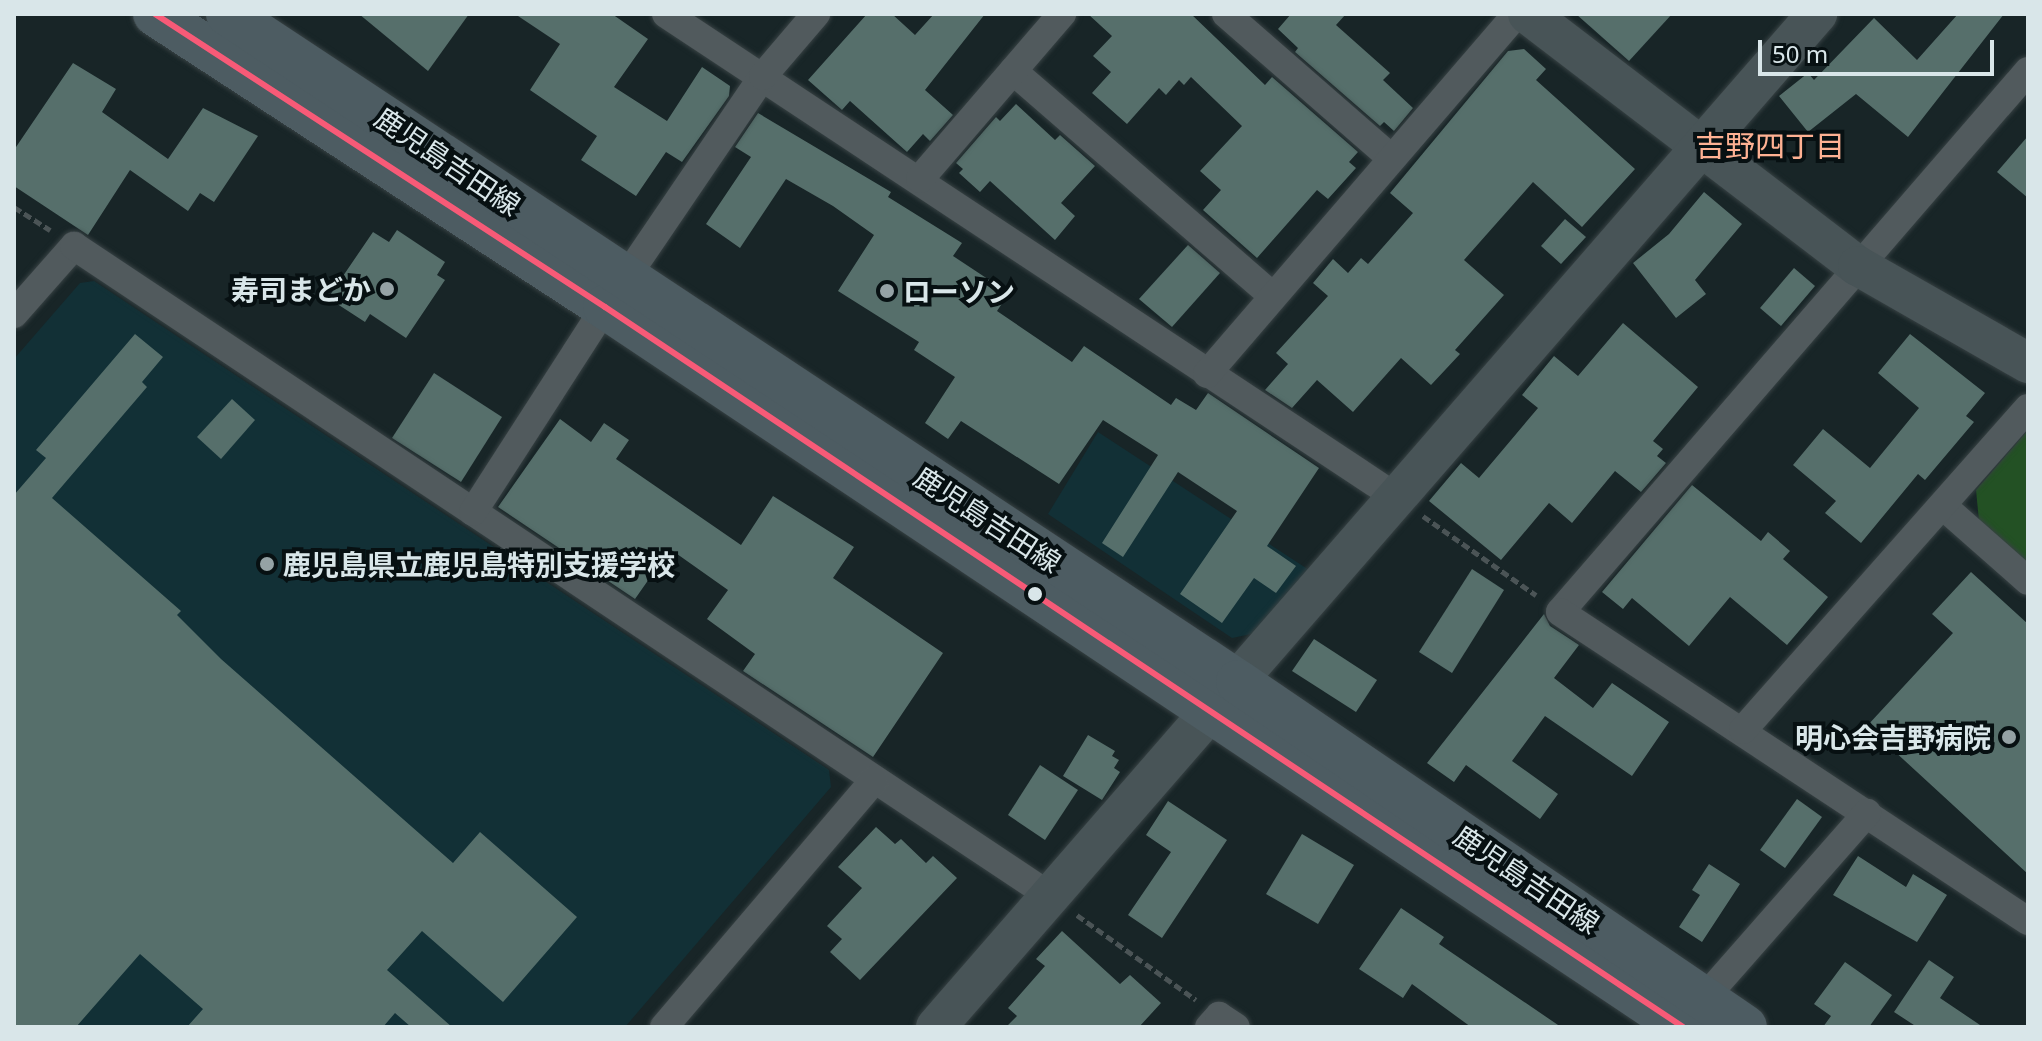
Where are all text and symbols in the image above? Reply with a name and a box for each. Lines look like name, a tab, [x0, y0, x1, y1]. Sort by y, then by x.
scale bar	[1762, 24, 1998, 74]
text: 50 m	[1772, 37, 1828, 70]
street label: 鹿児島吉田線	[369, 100, 527, 222]
district label: 吉野四丁目	[1695, 128, 1845, 164]
place label: 寿司まどか	[231, 272, 371, 306]
place label: ローソン	[903, 274, 1015, 308]
marker: 寿司まどか	[378, 280, 396, 298]
marker: ローソン	[878, 282, 896, 300]
street label: 鹿児島吉田線	[908, 459, 1068, 579]
place label: 鹿児島県立鹿児島特別支援学校	[283, 547, 675, 581]
marker: 鹿児島県立鹿児島特別支援学校	[258, 555, 276, 573]
unlabelled marker	[1027, 586, 1043, 602]
place label: 明心会吉野病院	[1795, 720, 1991, 754]
marker: 明心会吉野病院	[1998, 726, 2020, 748]
street label: 鹿児島吉田線	[1448, 818, 1606, 940]

